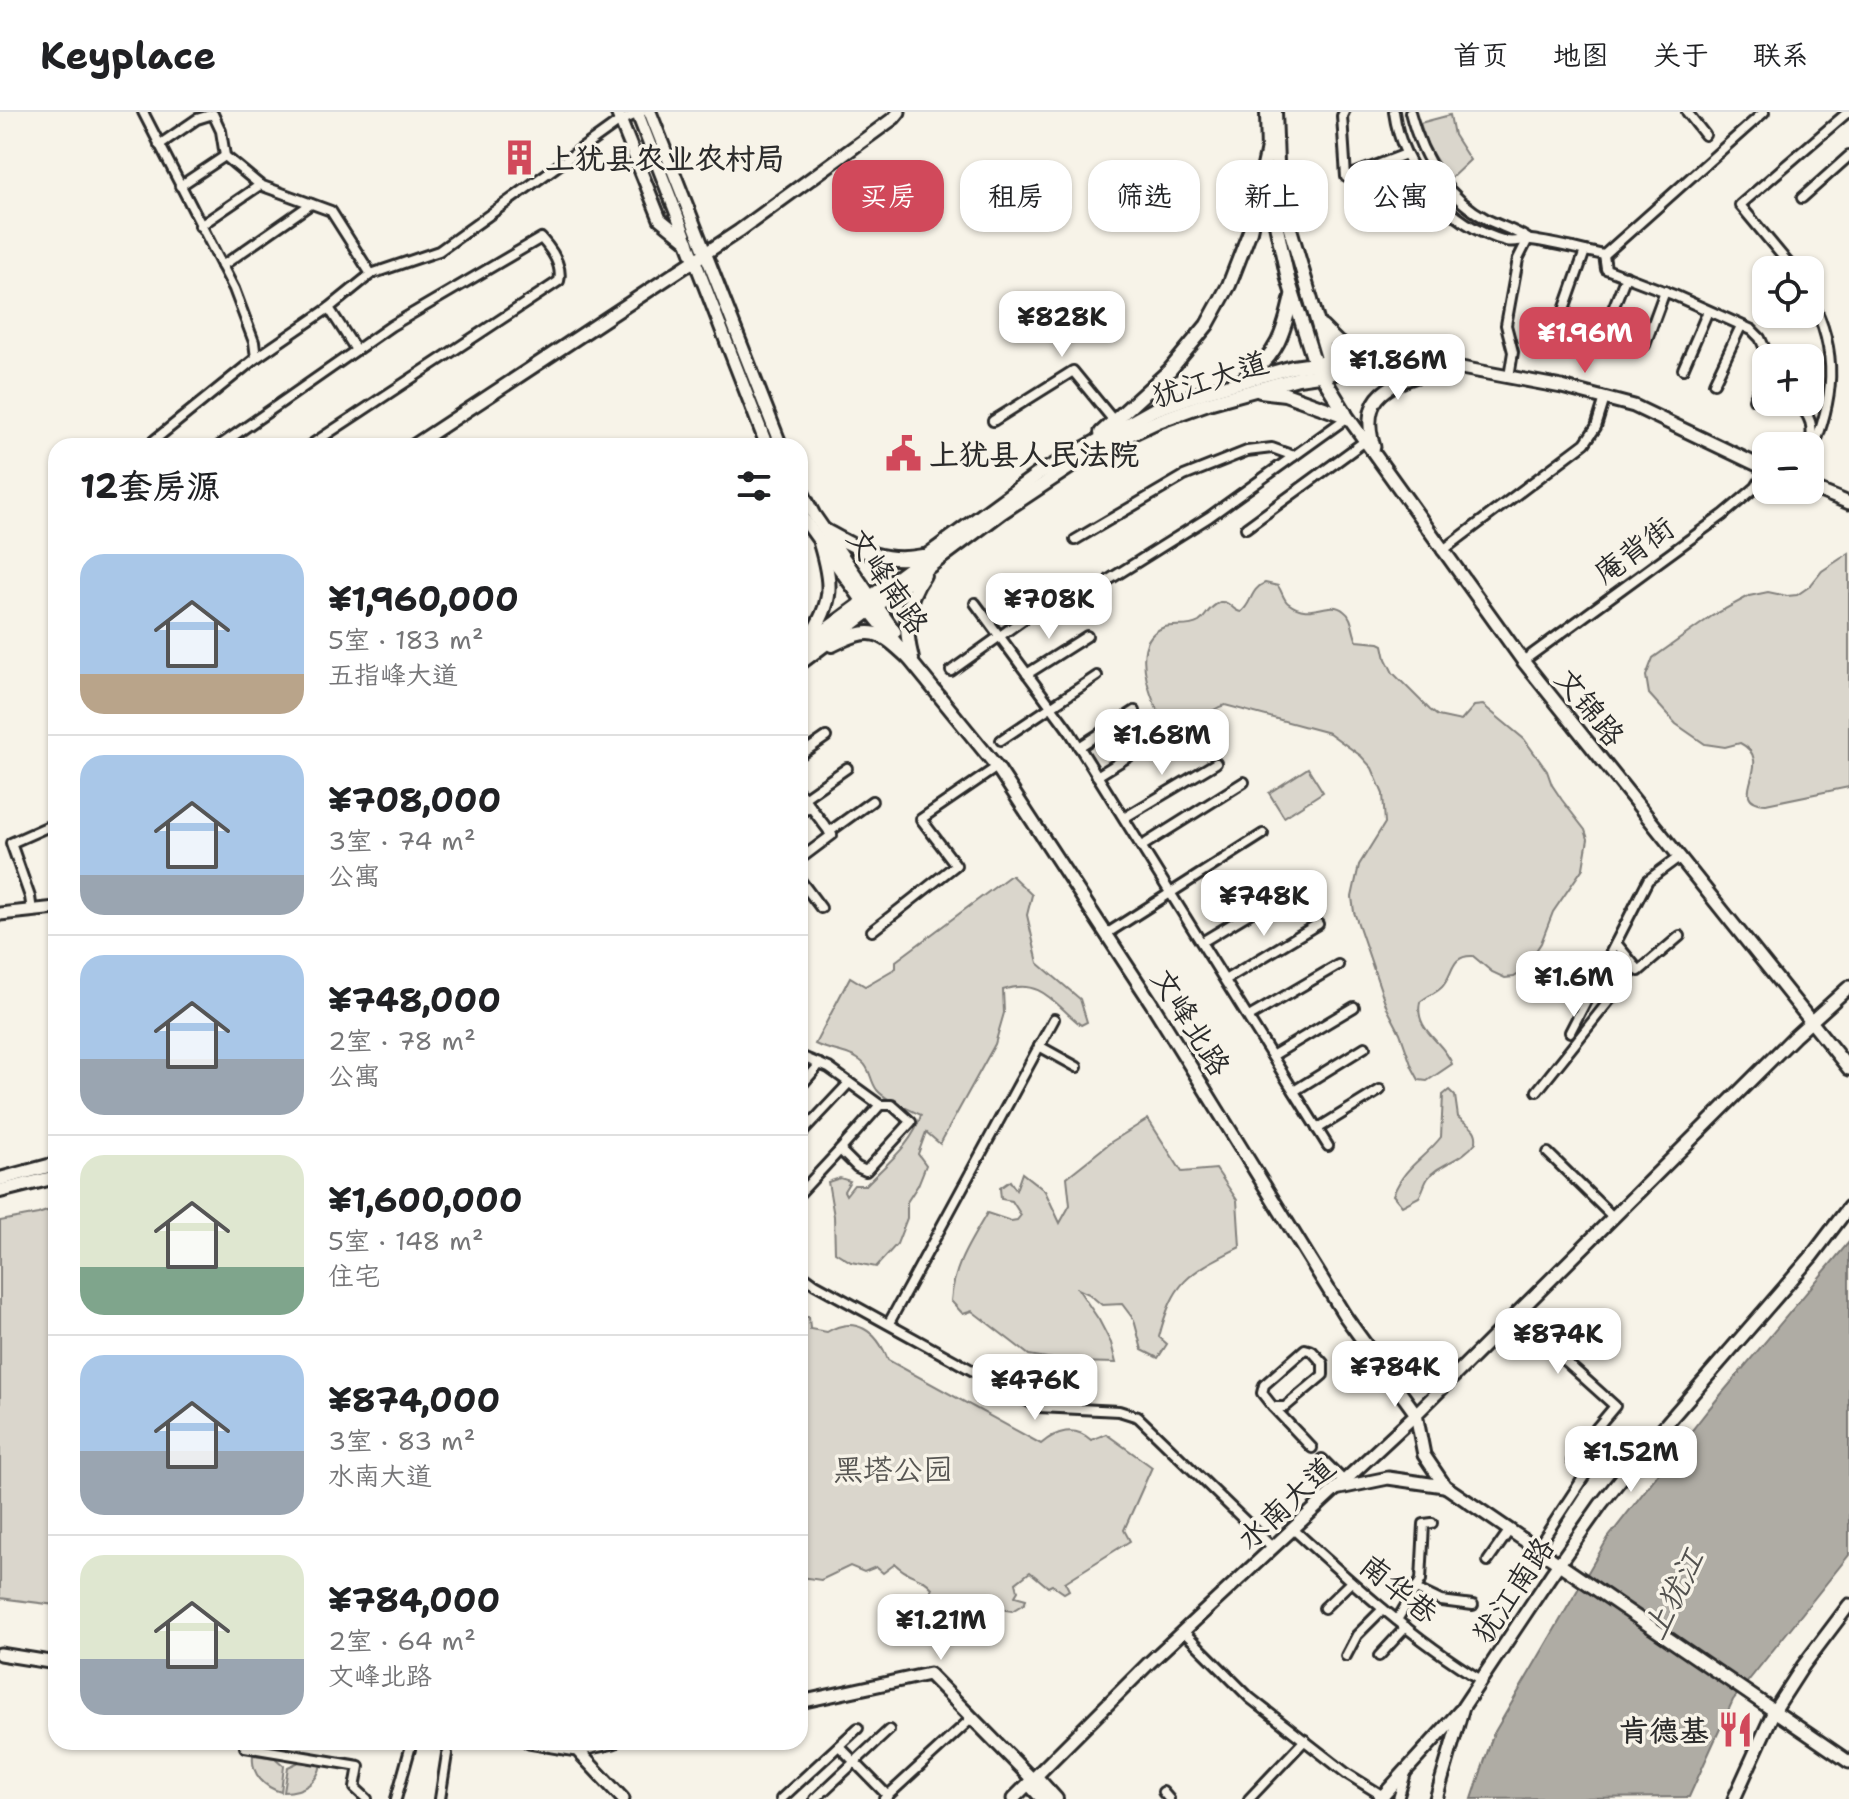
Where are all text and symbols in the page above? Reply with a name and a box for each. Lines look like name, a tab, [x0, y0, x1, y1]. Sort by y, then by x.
text: Keyplace	[40, 30, 216, 81]
text: 首页	[1453, 36, 1509, 74]
text: 地图	[1553, 36, 1609, 74]
text: 关于	[1653, 36, 1709, 74]
text: 联系	[1753, 36, 1809, 74]
place label: 上犹县农业农村局	[545, 138, 785, 179]
building icon: 上犹县农业农村局	[500, 139, 538, 177]
chip: 买房	[832, 160, 944, 232]
chip: 租房	[960, 160, 1072, 232]
chip: 筛选	[1088, 160, 1200, 232]
chip: 新上	[1216, 160, 1328, 232]
chip: 公寓	[1344, 160, 1456, 232]
map controls	[1752, 256, 1824, 504]
button: locate	[1752, 256, 1824, 328]
pin: ¥828K	[1006, 291, 1118, 359]
text: ¥828K	[1017, 299, 1107, 334]
pin: ¥1.96M	[1520, 307, 1650, 375]
text: ¥1.96M	[1537, 315, 1633, 350]
pin: ¥1.86M	[1333, 334, 1463, 402]
street label: 犹江大道	[1147, 341, 1273, 417]
text: ¥1.86M	[1349, 342, 1447, 377]
button: +	[1752, 344, 1824, 416]
button: −	[1752, 432, 1824, 504]
place label: 上犹县人民法院	[929, 434, 1139, 475]
public building icon: 上犹县人民法院	[884, 435, 922, 473]
text: 12套房源	[80, 463, 220, 509]
icon: filters	[732, 464, 776, 508]
street label: 庵背街	[1586, 507, 1682, 593]
street label: 文峰南路	[837, 520, 939, 642]
pin: ¥708K	[993, 573, 1105, 641]
text: ¥1,960,000	[328, 576, 519, 622]
text: ¥708K	[1004, 581, 1094, 616]
icon: home	[144, 586, 240, 682]
text: 5室 · 183 m²	[328, 622, 484, 657]
text: 五指峰大道	[328, 657, 458, 692]
street label: 文锦路	[1546, 659, 1634, 755]
pin: ¥1.68M	[1097, 709, 1227, 777]
text: ¥1.68M	[1113, 717, 1211, 752]
text: ¥708,000	[328, 777, 501, 823]
icon: home	[144, 787, 240, 883]
text: 3室 · 74 m²	[328, 823, 476, 858]
text: 公寓	[328, 858, 380, 893]
pin: ¥748K	[1208, 870, 1320, 938]
text: ¥748K	[1219, 878, 1309, 913]
pin: ¥1.6M	[1518, 951, 1630, 1019]
text: ¥1.6M	[1534, 959, 1614, 994]
street label: 文峰北路	[1142, 960, 1240, 1084]
text: ¥748,000	[328, 977, 501, 1023]
icon: home	[144, 987, 240, 1083]
text: 2室 · 78 m²	[328, 1023, 476, 1058]
text: 公寓	[328, 1058, 380, 1093]
text: ¥1,600,000	[328, 1177, 522, 1223]
icon: home	[144, 1187, 240, 1283]
text: 5室 · 148 m²	[328, 1223, 484, 1258]
text: 住宅	[328, 1258, 380, 1293]
pin: ¥874K	[1502, 1308, 1614, 1376]
text: ¥874K	[1513, 1316, 1603, 1351]
pin: ¥784K	[1339, 1341, 1451, 1409]
text: ¥784K	[1350, 1349, 1440, 1384]
pin: ¥476K	[979, 1354, 1091, 1422]
text: ¥476K	[990, 1362, 1080, 1397]
text: ¥874,000	[328, 1377, 500, 1423]
icon: home	[144, 1387, 240, 1483]
text: 3室 · 83 m²	[328, 1423, 475, 1458]
pin: ¥1.52M	[1566, 1426, 1696, 1494]
text: ¥1.52M	[1583, 1434, 1679, 1469]
street label: 水南大道	[1228, 1447, 1344, 1559]
park label: 黑塔公园	[833, 1449, 953, 1490]
text: 水南大道	[328, 1458, 432, 1493]
street label: 犹江南路	[1462, 1529, 1564, 1651]
water label: 上犹江	[1632, 1540, 1715, 1647]
street label: 南华巷	[1351, 1545, 1447, 1633]
text: ¥784,000	[328, 1577, 500, 1623]
icon: home	[144, 1587, 240, 1683]
pin: ¥1.21M	[876, 1594, 1006, 1662]
text: ¥1.21M	[895, 1602, 987, 1637]
text: 2室 · 64 m²	[328, 1623, 476, 1658]
text: 文峰北路	[328, 1658, 432, 1693]
place label: 肯德基	[1619, 1710, 1709, 1751]
restaurant icon: 肯德基	[1716, 1711, 1754, 1749]

